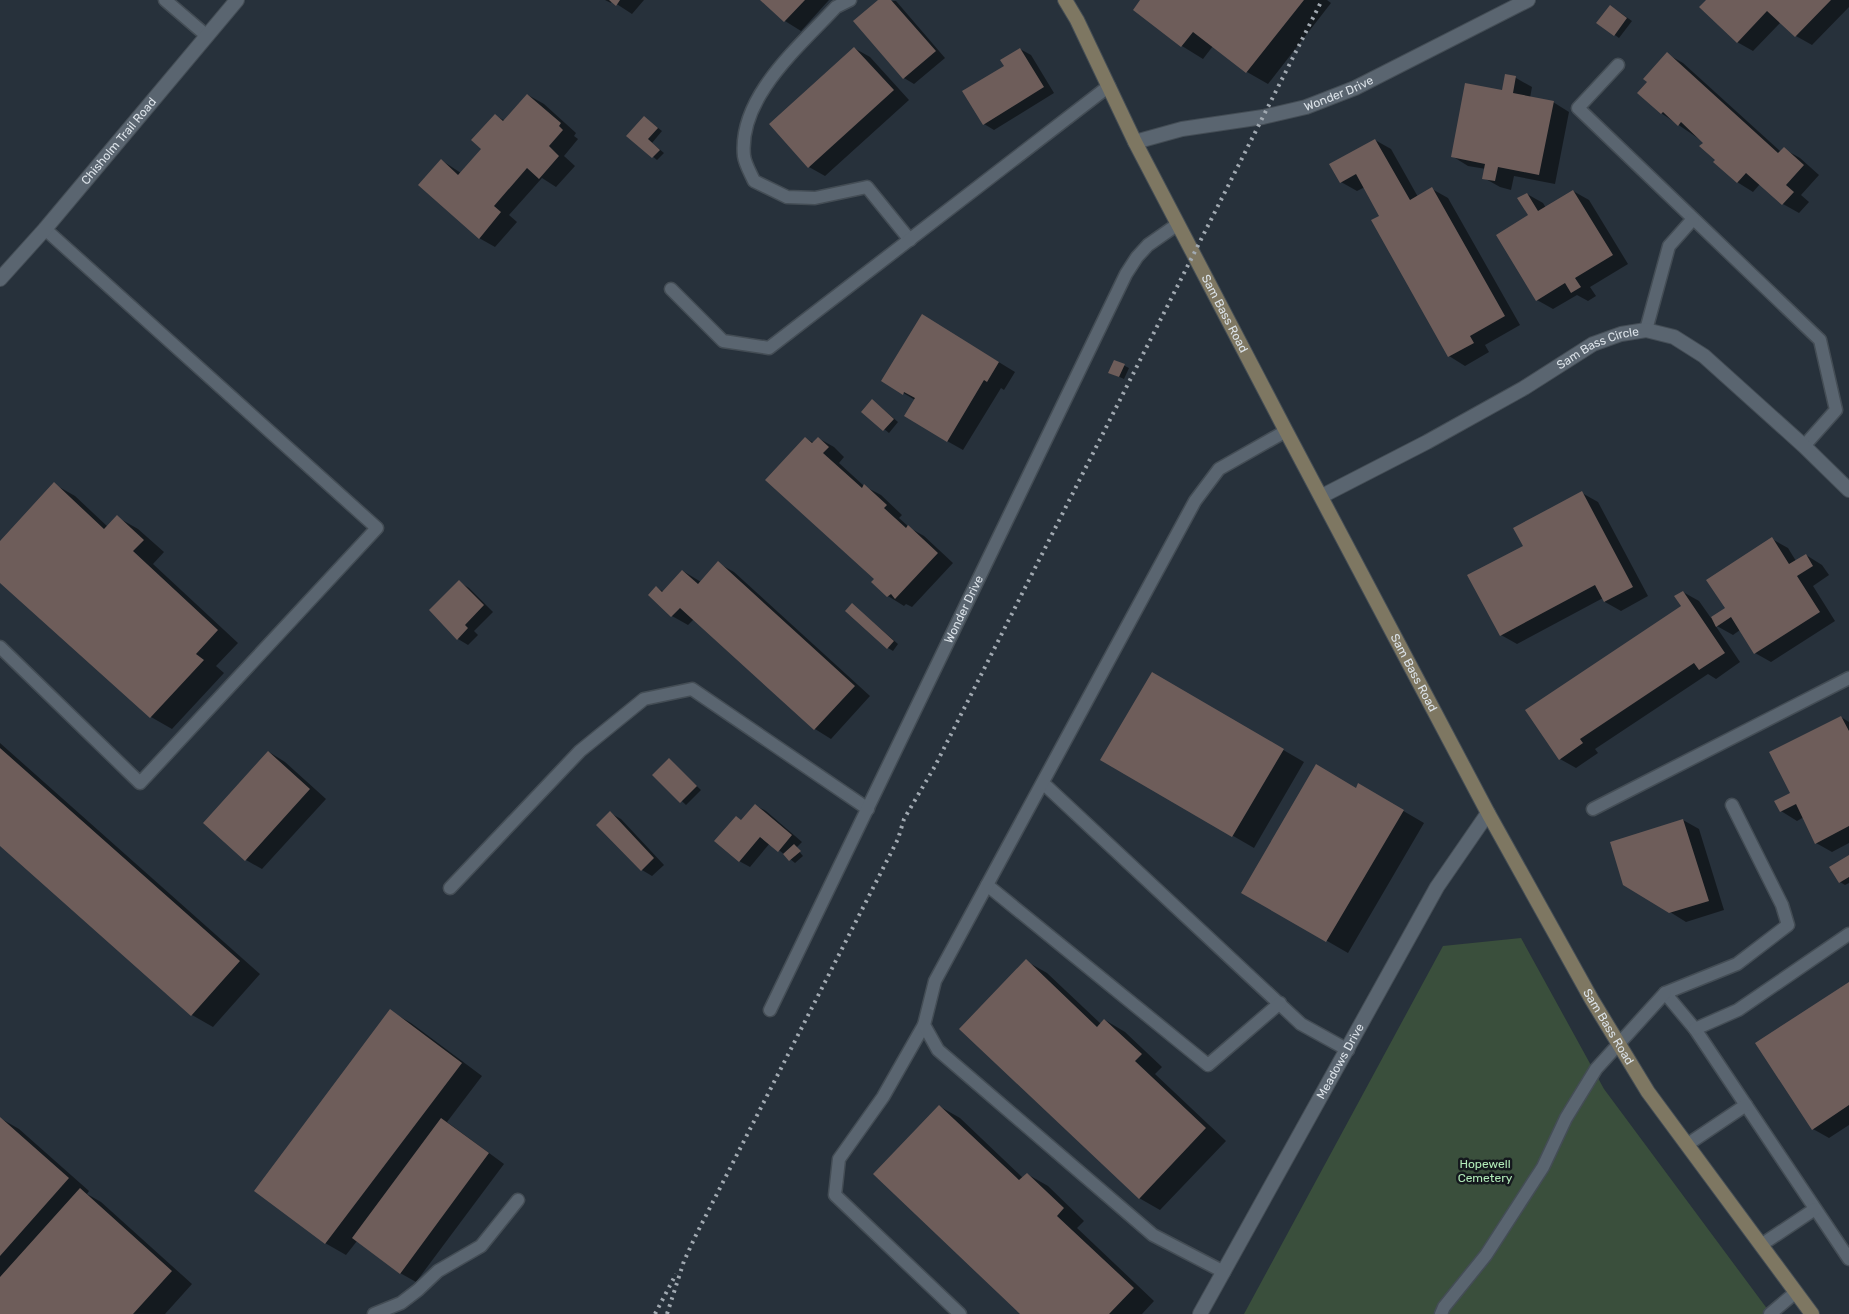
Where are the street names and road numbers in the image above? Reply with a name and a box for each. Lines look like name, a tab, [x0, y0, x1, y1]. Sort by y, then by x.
street label: Wonder Drive	[1302, 73, 1376, 114]
street label: Chisholm Trail Road	[78, 95, 159, 187]
street label: Sam Bass Road	[1199, 272, 1251, 355]
street label: Sam Bass Circle	[1554, 324, 1640, 372]
street label: Wonder Drive	[941, 573, 986, 646]
street label: Sam Bass Road	[1388, 631, 1440, 714]
street label: Sam Bass Road	[1580, 986, 1637, 1067]
street label: Meadows Drive	[1314, 1021, 1367, 1102]

